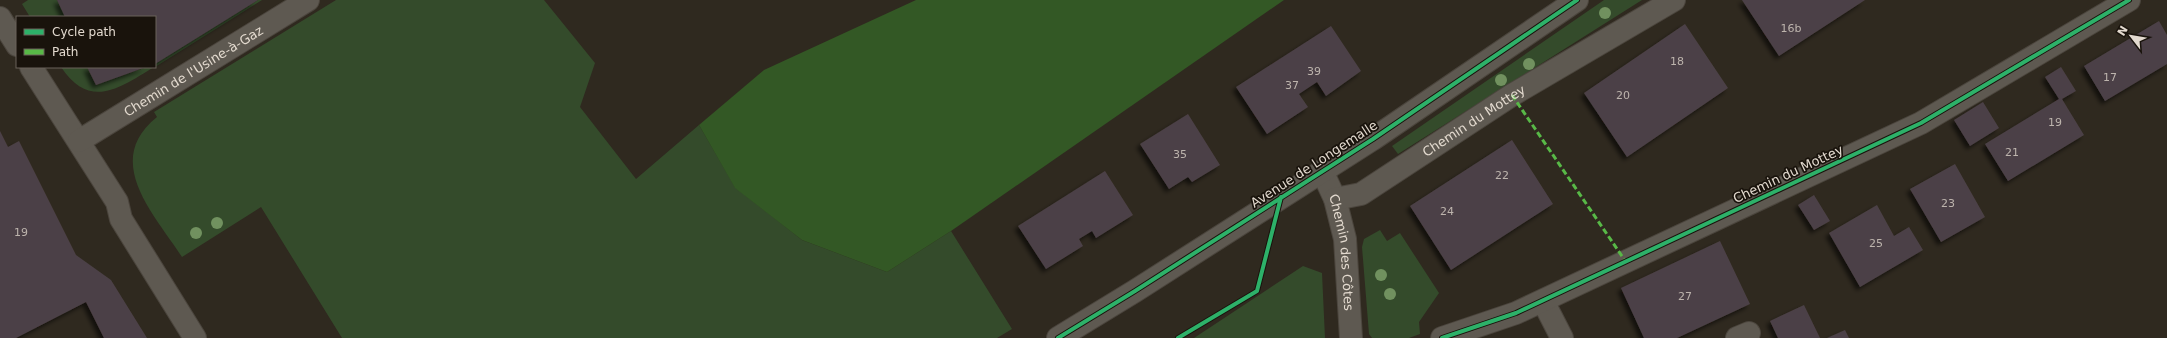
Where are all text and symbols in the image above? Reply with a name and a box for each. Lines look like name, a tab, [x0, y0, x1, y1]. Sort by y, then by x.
legend	[16, 16, 156, 68]
north arrow	[2111, 16, 2151, 56]
street label: Chemin de l'Usine-à-Gaz	[121, 22, 266, 119]
house number: 16b	[1781, 22, 1802, 35]
text: N	[2115, 24, 2131, 38]
text: Cycle path	[52, 25, 116, 39]
text: Path	[52, 45, 78, 59]
house number: 18	[1670, 55, 1684, 68]
house number: 39	[1307, 65, 1321, 78]
house number: 17	[2103, 71, 2117, 84]
house number: 37	[1285, 79, 1299, 92]
street label: Chemin du Mottey	[1419, 81, 1528, 159]
house number: 20	[1616, 89, 1630, 102]
house number: 19	[2048, 116, 2062, 129]
street label: Avenue de Longemalle	[1248, 117, 1380, 211]
street label: Chemin du Mottey	[1731, 142, 1846, 206]
house number: 21	[2005, 146, 2019, 159]
house number: 35	[1173, 148, 1187, 161]
house number: 22	[1495, 169, 1509, 182]
street label: Chemin des Côtes	[1326, 191, 1357, 312]
house number: 23	[1941, 197, 1955, 210]
house number: 24	[1440, 205, 1454, 218]
house number: 19	[14, 226, 28, 239]
house number: 25	[1869, 237, 1883, 250]
house number: 27	[1678, 290, 1692, 303]

